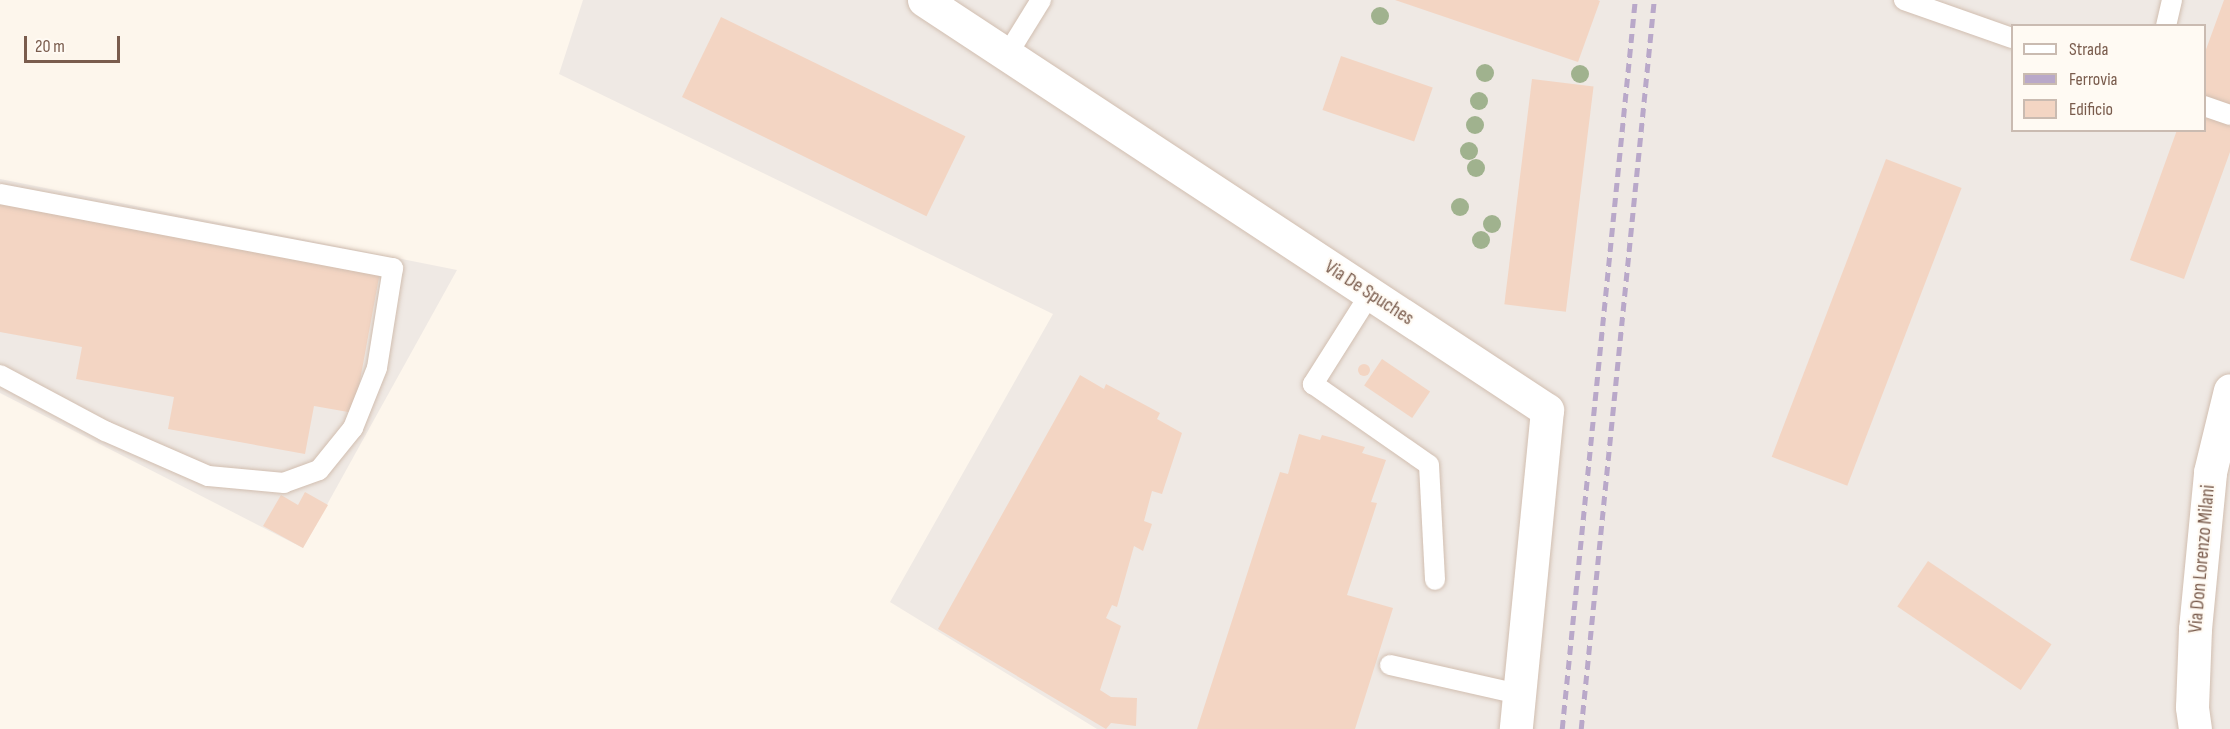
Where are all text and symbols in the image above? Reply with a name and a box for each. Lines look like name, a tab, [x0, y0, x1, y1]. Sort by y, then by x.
scale bar	[27, 24, 123, 62]
legend	[2011, 24, 2206, 132]
text: 20 m	[35, 36, 65, 57]
text: Strada	[2069, 39, 2108, 60]
text: Ferrovia	[2069, 69, 2117, 90]
text: Edificio	[2069, 99, 2113, 120]
street label: Via De Spuches	[1320, 255, 1418, 331]
street label: Via Don Lorenzo Milani	[2184, 484, 2220, 634]

